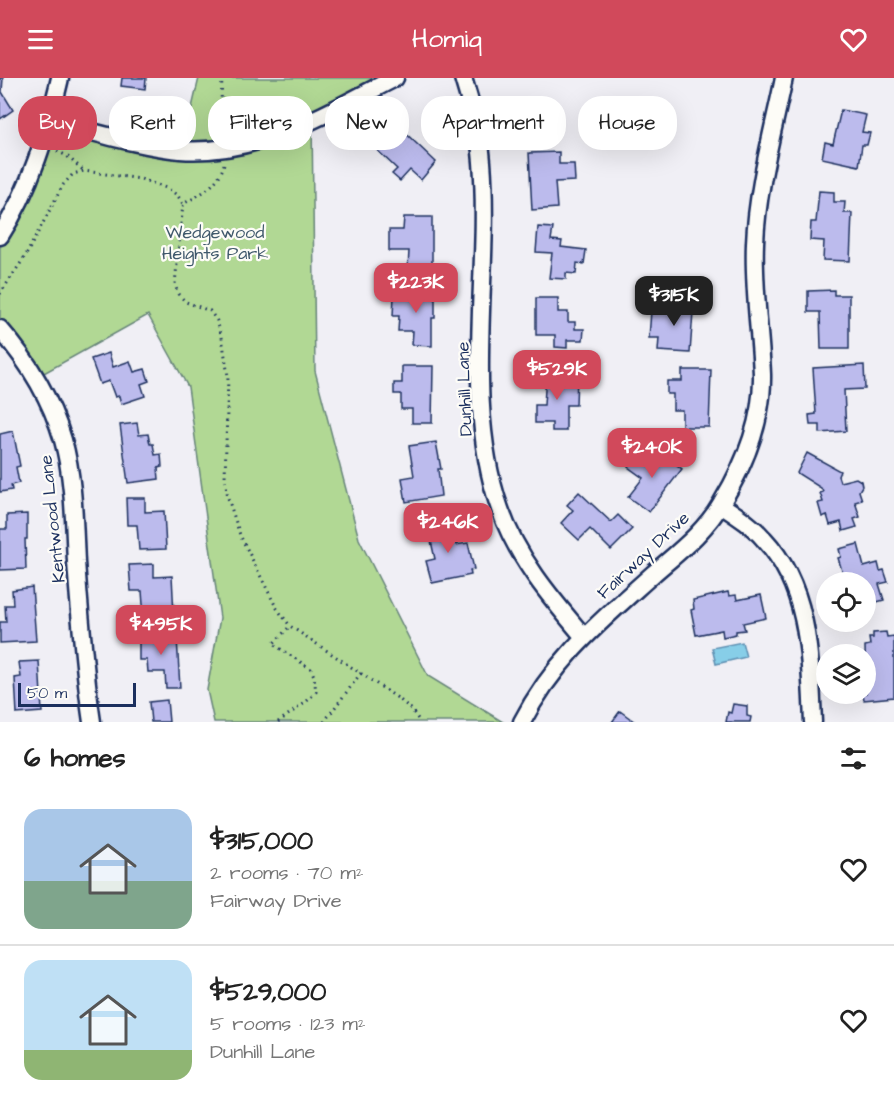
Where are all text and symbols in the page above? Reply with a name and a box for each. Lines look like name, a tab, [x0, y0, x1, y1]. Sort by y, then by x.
text: Homiq	[412, 20, 482, 58]
icon: menu	[24, 23, 57, 56]
icon: heart	[837, 23, 870, 56]
chip: Buy	[18, 96, 97, 150]
chip: Rent	[109, 96, 196, 150]
chip: Filters	[208, 96, 313, 150]
chip: New	[325, 96, 409, 150]
chip: Apartment	[421, 96, 566, 150]
chip: House	[578, 96, 677, 150]
park label: Wedgewood Heights Park	[162, 220, 268, 267]
pin: $223K	[374, 263, 458, 314]
text: $223K	[388, 268, 444, 296]
pin: $315K	[632, 276, 716, 327]
text: $315K	[649, 281, 699, 309]
street label: Dunhill Lane	[450, 341, 479, 437]
pin: $529K	[515, 350, 599, 401]
text: $529K	[527, 355, 587, 383]
pin: $240K	[610, 428, 694, 479]
text: $240K	[622, 433, 682, 461]
street label: Kentwood Lane	[33, 453, 72, 584]
pin: $246K	[406, 503, 490, 554]
street label: Fairway Drive	[591, 506, 696, 606]
text: $246K	[418, 508, 478, 536]
map controls	[816, 572, 876, 704]
button: locate	[816, 572, 876, 632]
pin: $495K	[119, 605, 203, 656]
text: $495K	[130, 610, 192, 638]
button: layers	[816, 644, 876, 704]
scale bar	[18, 680, 136, 708]
text: 50 m	[27, 682, 67, 704]
text: 6 homes	[24, 740, 126, 776]
icon: filters	[837, 742, 870, 775]
text: $315,000	[210, 823, 313, 859]
icon: home	[72, 833, 144, 905]
icon: heart	[837, 853, 870, 886]
text: 2 rooms · 70 m²	[210, 859, 363, 887]
text: Fairway Drive	[210, 887, 342, 915]
text: $529,000	[210, 974, 326, 1010]
icon: home	[72, 984, 144, 1056]
icon: heart	[837, 1004, 870, 1037]
text: 5 rooms · 123 m²	[210, 1010, 365, 1038]
text: Dunhill Lane	[210, 1038, 315, 1066]

